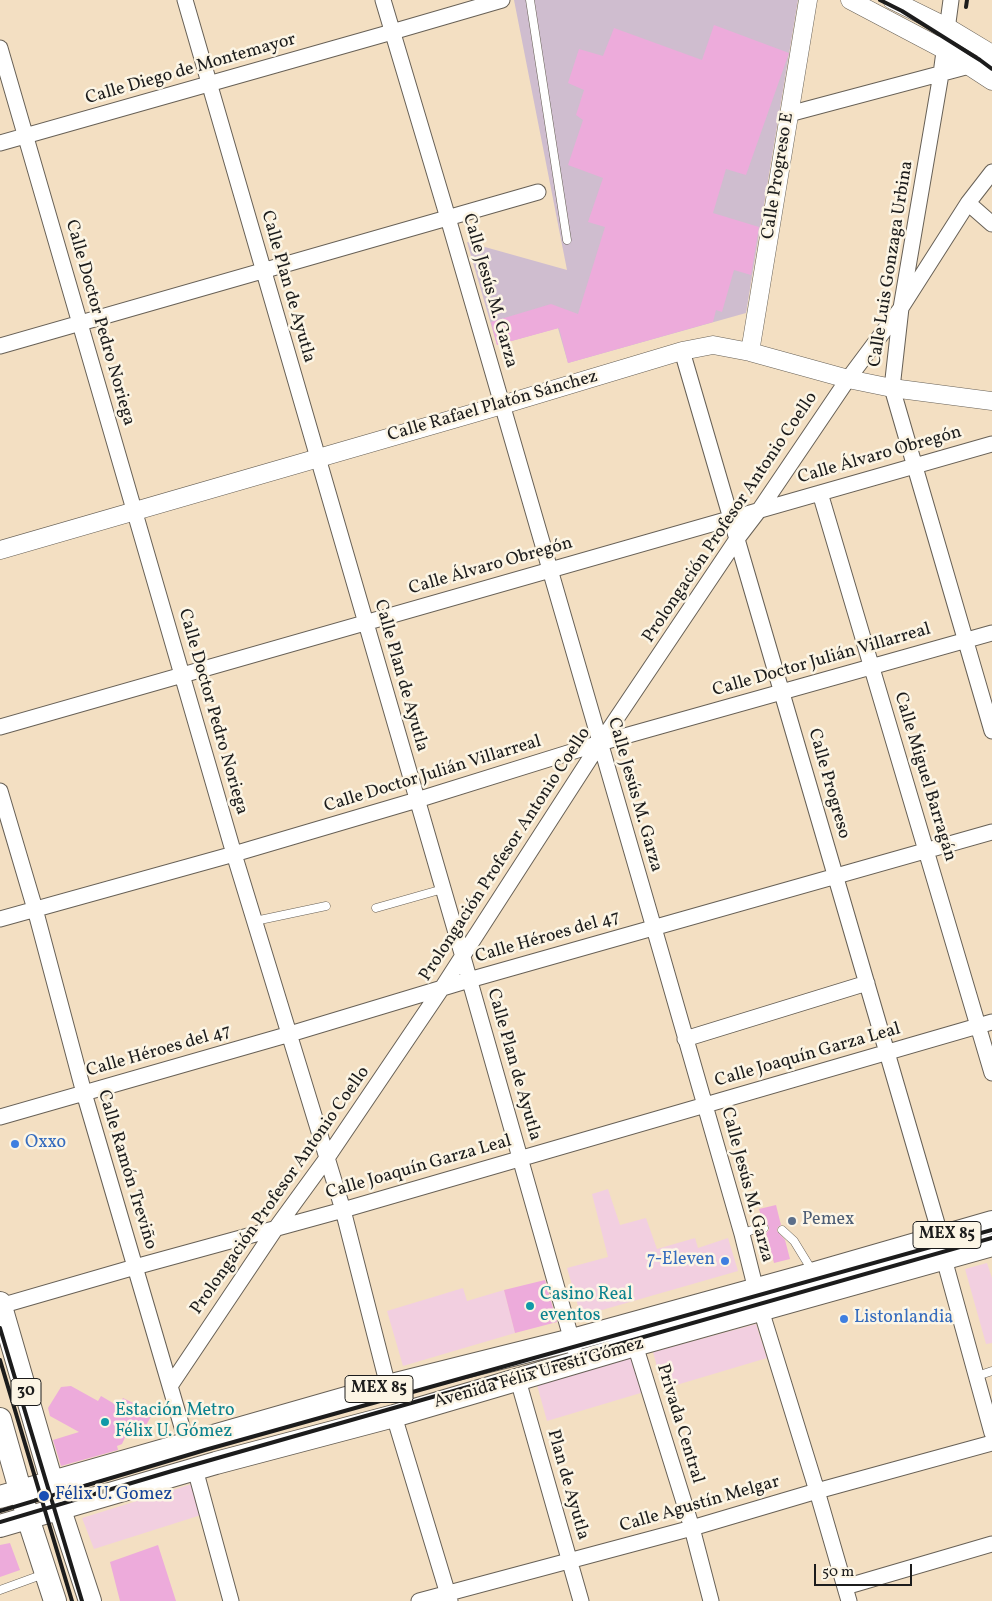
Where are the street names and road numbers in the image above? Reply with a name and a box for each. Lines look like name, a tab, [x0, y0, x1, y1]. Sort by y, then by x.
street label: Calle Diego de Montemayor	[83, 30, 299, 110]
street label: Calle Progreso E	[758, 111, 800, 241]
street label: Calle Luis Gonzaga Urbina	[865, 159, 919, 369]
street label: Calle Plan de Ayutla	[255, 208, 319, 366]
street label: Calle Jesús M. Garza	[457, 211, 521, 371]
street label: Calle Doctor Pedro Noriega	[59, 217, 139, 429]
street label: Calle Rafael Platón Sánchez	[385, 367, 601, 447]
street label: Prolongación Profesor Antonio Coello	[639, 388, 823, 648]
street label: Calle Álvaro Obregón	[796, 422, 964, 490]
street label: Calle Álvaro Obregón	[407, 533, 575, 601]
street label: Calle Plan de Ayutla	[368, 597, 432, 755]
street label: Calle Doctor Pedro Noriega	[172, 606, 252, 818]
street label: Calle Doctor Julián Villarreal	[710, 619, 934, 703]
street label: Calle Miguel Barragán	[888, 690, 960, 864]
street label: Calle Jesús M. Garza	[602, 715, 666, 875]
street label: Prolongación Profesor Antonio Coello	[416, 724, 596, 986]
street label: Calle Progreso	[802, 726, 854, 842]
street label: Calle Doctor Julián Villarreal	[322, 732, 544, 818]
street label: Calle Héroes del 47	[473, 907, 623, 969]
street label: Calle Plan de Ayutla	[481, 986, 545, 1144]
street label: Calle Joaquín Garza Leal	[713, 1019, 903, 1093]
street label: Calle Héroes del 47	[84, 1021, 234, 1083]
street label: Prolongación Profesor Antonio Coello	[187, 1063, 375, 1319]
street label: Calle Ramón Treviño	[91, 1088, 161, 1252]
street label: Calle Jesús M. Garza	[715, 1105, 777, 1265]
street label: Calle Joaquín Garza Leal	[324, 1131, 514, 1205]
road number: MEX 85	[913, 1222, 981, 1248]
street label: Avenida Félix Uresti Gómez	[432, 1334, 646, 1414]
street label: Privada Central	[651, 1362, 707, 1486]
road number: MEX 85	[345, 1376, 413, 1402]
road number: 30	[11, 1378, 41, 1405]
street label: Plan de Ayutla	[541, 1427, 593, 1543]
street label: Calle Agustín Melgar	[618, 1472, 782, 1538]

